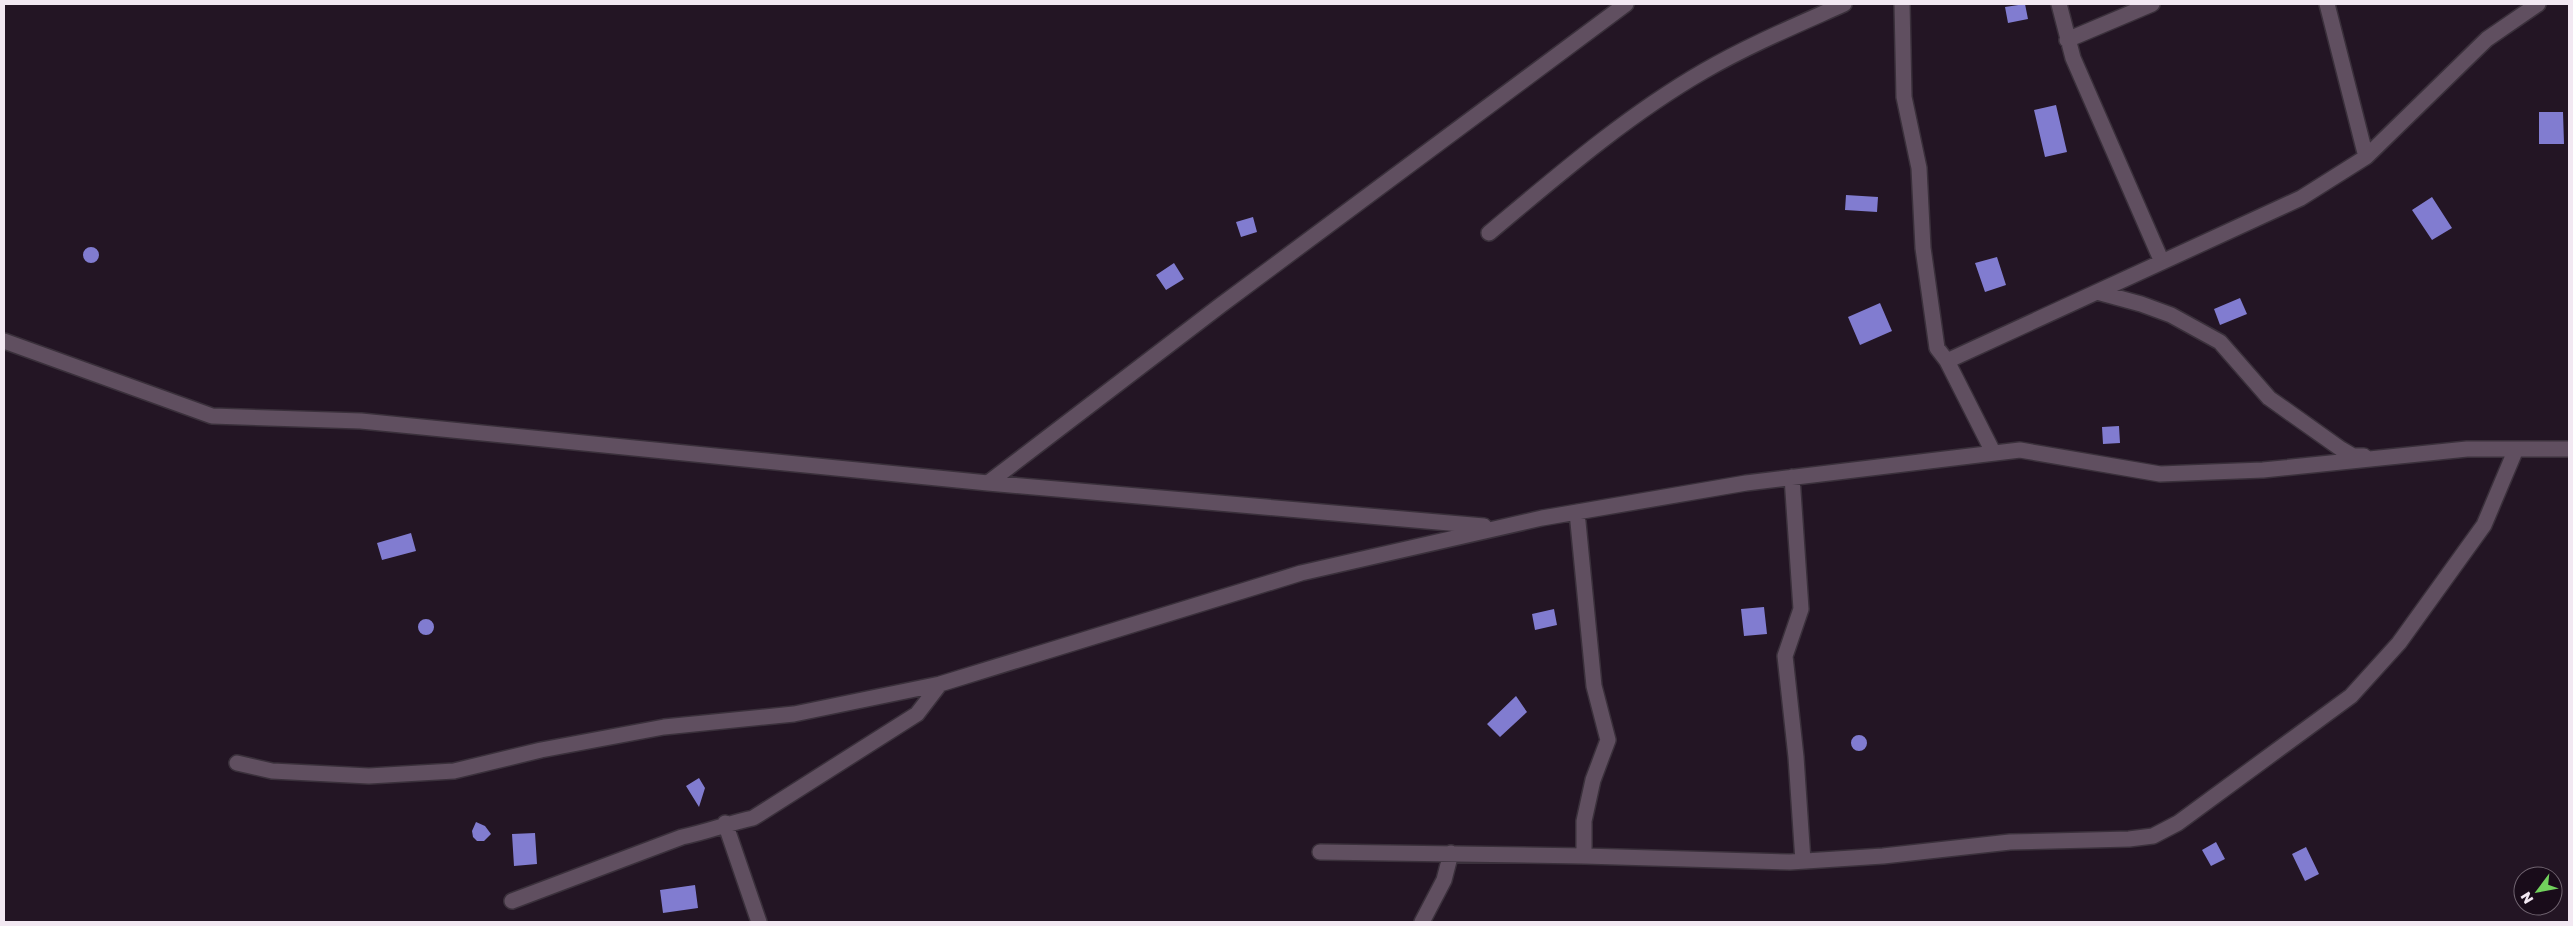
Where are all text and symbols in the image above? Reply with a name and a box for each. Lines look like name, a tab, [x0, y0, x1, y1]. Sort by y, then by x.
north arrow	[2513, 866, 2563, 916]
text: N	[2517, 889, 2537, 907]

